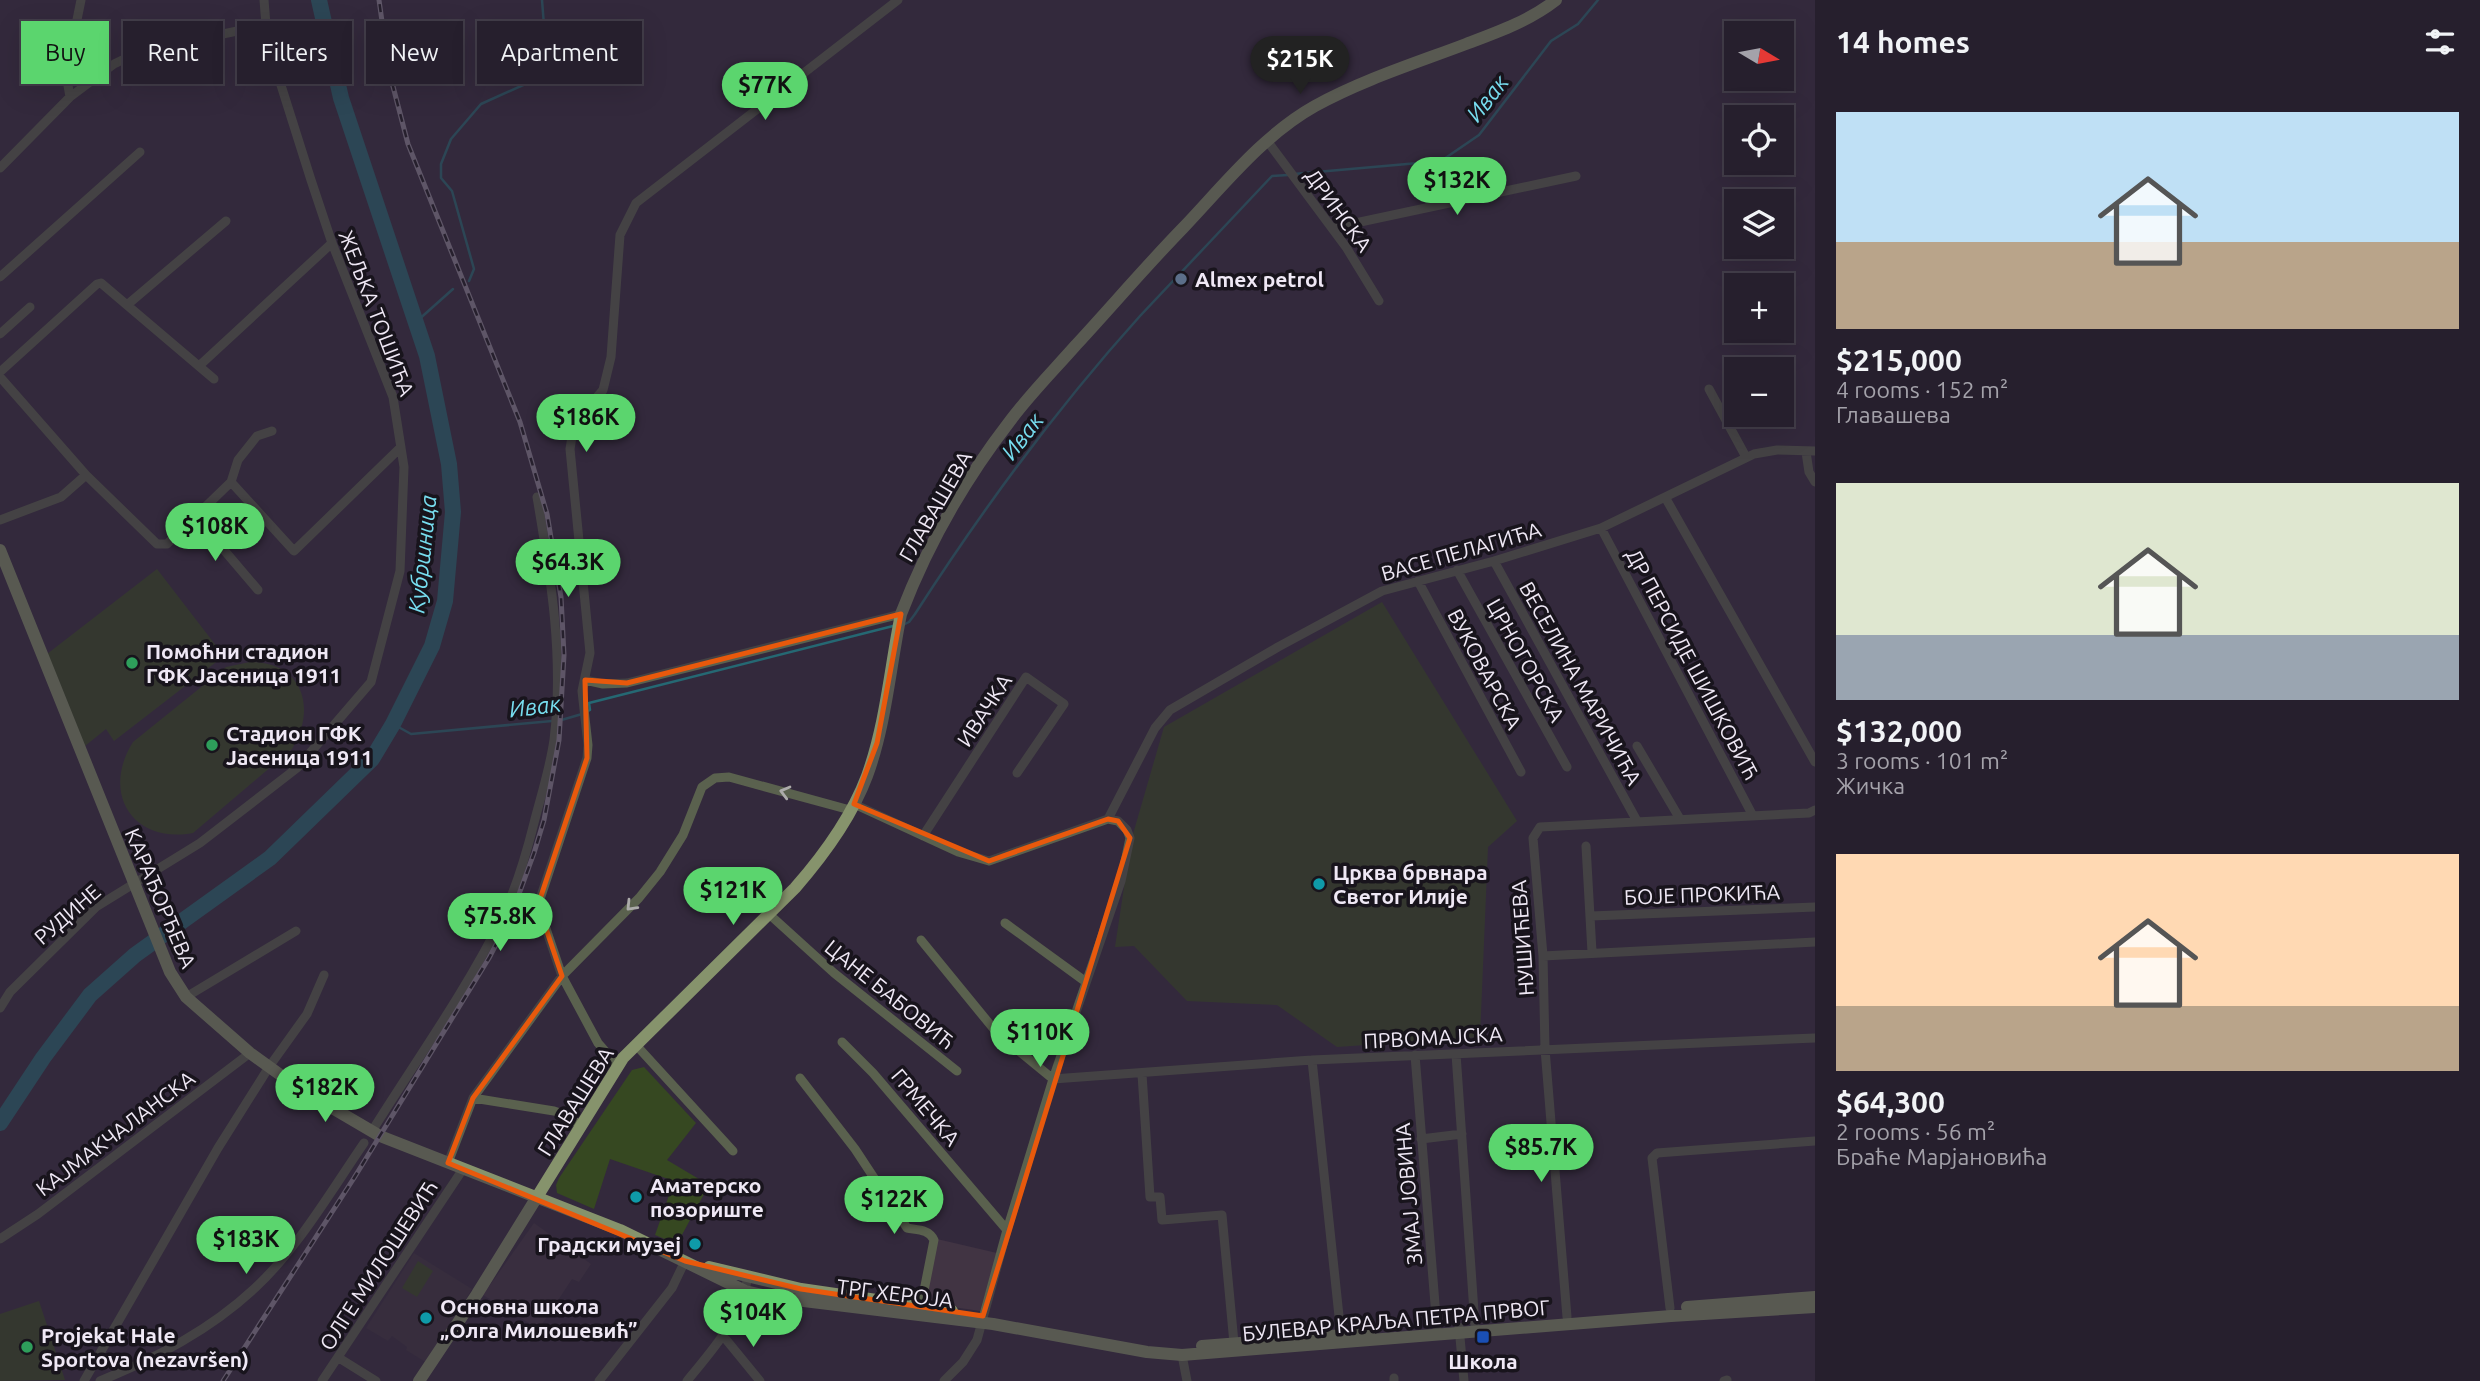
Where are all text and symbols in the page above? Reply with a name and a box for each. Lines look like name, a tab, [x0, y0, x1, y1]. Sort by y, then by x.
chip: Buy	[21, 21, 109, 84]
chip: Rent	[123, 21, 223, 84]
chip: Filters	[237, 21, 352, 84]
chip: New	[366, 21, 463, 84]
chip: Apartment	[477, 21, 642, 84]
north arrow	[1724, 21, 1794, 91]
map controls	[1724, 21, 1794, 427]
icon: filters	[2421, 23, 2459, 61]
text: 14 homes	[1836, 25, 1970, 59]
pin: $215K	[1251, 36, 1349, 96]
text: $215K	[1266, 46, 1334, 71]
pin: $77K	[724, 62, 806, 122]
water label: Ивак	[1461, 70, 1513, 126]
text: $77K	[738, 72, 792, 97]
button: locate	[1724, 105, 1794, 175]
pin: $132K	[1408, 158, 1506, 217]
icon: home	[2085, 158, 2211, 284]
street label: ДРИНСКА	[1301, 164, 1377, 256]
text: $132K	[1423, 167, 1491, 192]
button: layers	[1724, 189, 1794, 259]
street label: ЖЕЉКА ТОШИЋА	[334, 227, 420, 400]
place label: Almex petrol	[1195, 267, 1324, 291]
marker: Almex petrol	[1173, 271, 1189, 287]
button: +	[1724, 273, 1794, 343]
text: $215,000	[1836, 343, 1962, 377]
button: −	[1724, 357, 1794, 427]
text: 4 rooms · 152 m²	[1836, 377, 2008, 402]
pin: $186K	[537, 394, 635, 454]
text: Главашева	[1836, 402, 1951, 427]
text: $186K	[552, 404, 620, 429]
water label: Ивак	[996, 408, 1048, 464]
street label: ГЛАВАШЕВА	[894, 446, 976, 566]
water label: Кубршница	[403, 494, 441, 614]
pin: $108K	[166, 504, 264, 563]
text: $108K	[181, 513, 249, 538]
street label: ВАСЕ ПЕЛАГИЋА	[1378, 517, 1544, 585]
icon: home	[2085, 529, 2211, 655]
pin: $64.3K	[511, 540, 625, 599]
street label: ДР ПЕРСИДЕ ШИШКОВИЋ	[1622, 544, 1764, 784]
text: $64.3K	[532, 549, 604, 574]
street label: ВЕСЕЛИНА МАРИЧИЋА	[1515, 577, 1647, 789]
street label: ЦРНОГОРСКА	[1482, 594, 1570, 726]
street label: ВУКОВАРСКА	[1443, 605, 1527, 734]
place label: Помоћни стадион ГФК Јасеница 1911	[146, 639, 341, 687]
marker: Помоћни стадион ГФК Јасеница 1911	[124, 655, 140, 671]
street label: ИВАЧКА	[952, 669, 1016, 751]
water label: Ивак	[508, 690, 562, 722]
text: $132,000	[1836, 714, 1962, 748]
place label: Стадион ГФК Јасеница 1911	[226, 721, 373, 769]
marker: Стадион ГФК Јасеница 1911	[204, 737, 220, 753]
text: 3 rooms · 101 m²	[1836, 748, 2008, 773]
text: Жичка	[1836, 773, 1905, 798]
one-way arrow	[779, 786, 791, 800]
street label: КАРАЂОРЂЕВА	[121, 824, 201, 972]
place label: Црква брвнара Светог Илије	[1333, 860, 1488, 908]
pin: $121K	[684, 867, 782, 927]
marker: Црква брвнара Светог Илије	[1311, 876, 1327, 892]
text: $121K	[699, 877, 767, 902]
street label: РУДИНЕ	[29, 879, 105, 949]
street label: НУШИЋЕВА	[1506, 879, 1538, 997]
street label: БОЈЕ ПРОКИЋА	[1624, 879, 1781, 909]
pin: $75.8K	[443, 894, 557, 953]
one-way arrow	[627, 898, 640, 911]
icon: home	[2085, 900, 2211, 1026]
text: $75.8K	[464, 903, 536, 928]
street label: ЦАНЕ БАБОВИЋ	[820, 934, 960, 1054]
pin: $110K	[991, 1010, 1089, 1069]
text: $110K	[1006, 1019, 1074, 1044]
street label: ПРВОМАЈСКА	[1363, 1021, 1504, 1053]
street label: ГЛАВАШЕВА	[532, 1042, 618, 1160]
pin: $182K	[276, 1064, 374, 1124]
street label: ГРМЕЧКА	[887, 1064, 965, 1151]
street label: КАЈМАКЧАЛАНСКА	[31, 1065, 199, 1200]
text: $182K	[291, 1074, 359, 1099]
text: $64,300	[1836, 1085, 1945, 1119]
text: 2 rooms · 56 m²	[1836, 1119, 1995, 1144]
street label: ЗМАЈ ЈОВИНА	[1390, 1122, 1426, 1266]
pin: $85.7K	[1484, 1124, 1598, 1184]
text: $85.7K	[1505, 1134, 1577, 1159]
text: Браће Марјановића	[1836, 1144, 2047, 1169]
place label: Аматерско позориште	[650, 1173, 764, 1221]
street label: ОЛГЕ МИЛОШЕВИЋ	[314, 1176, 442, 1354]
pin: $122K	[845, 1176, 943, 1236]
text: $122K	[860, 1186, 928, 1211]
marker: Аматерско позориште	[628, 1189, 644, 1205]
pin: $183K	[197, 1216, 295, 1276]
text: $183K	[212, 1226, 280, 1251]
place label: Градски музеј	[537, 1232, 681, 1256]
marker: Градски музеј	[687, 1236, 703, 1252]
street label: ТРГ ХЕРОЈА	[836, 1274, 955, 1312]
pin: $104K	[704, 1290, 802, 1349]
place label: Основна школа „Олга Милошевић”	[440, 1294, 638, 1342]
street label: БУЛЕВАР КРАЉА ПЕТРА ПРВОГ	[1241, 1295, 1551, 1345]
text: $104K	[719, 1299, 787, 1324]
marker: Основна школа „Олга Милошевић”	[418, 1310, 434, 1326]
place label: Projekat Hale Sportova (nezavršen)	[41, 1323, 249, 1371]
marker: Школа	[1475, 1329, 1491, 1345]
marker: Projekat Hale Sportova (nezavršen)	[19, 1339, 35, 1355]
place label: Школа	[1448, 1349, 1518, 1373]

